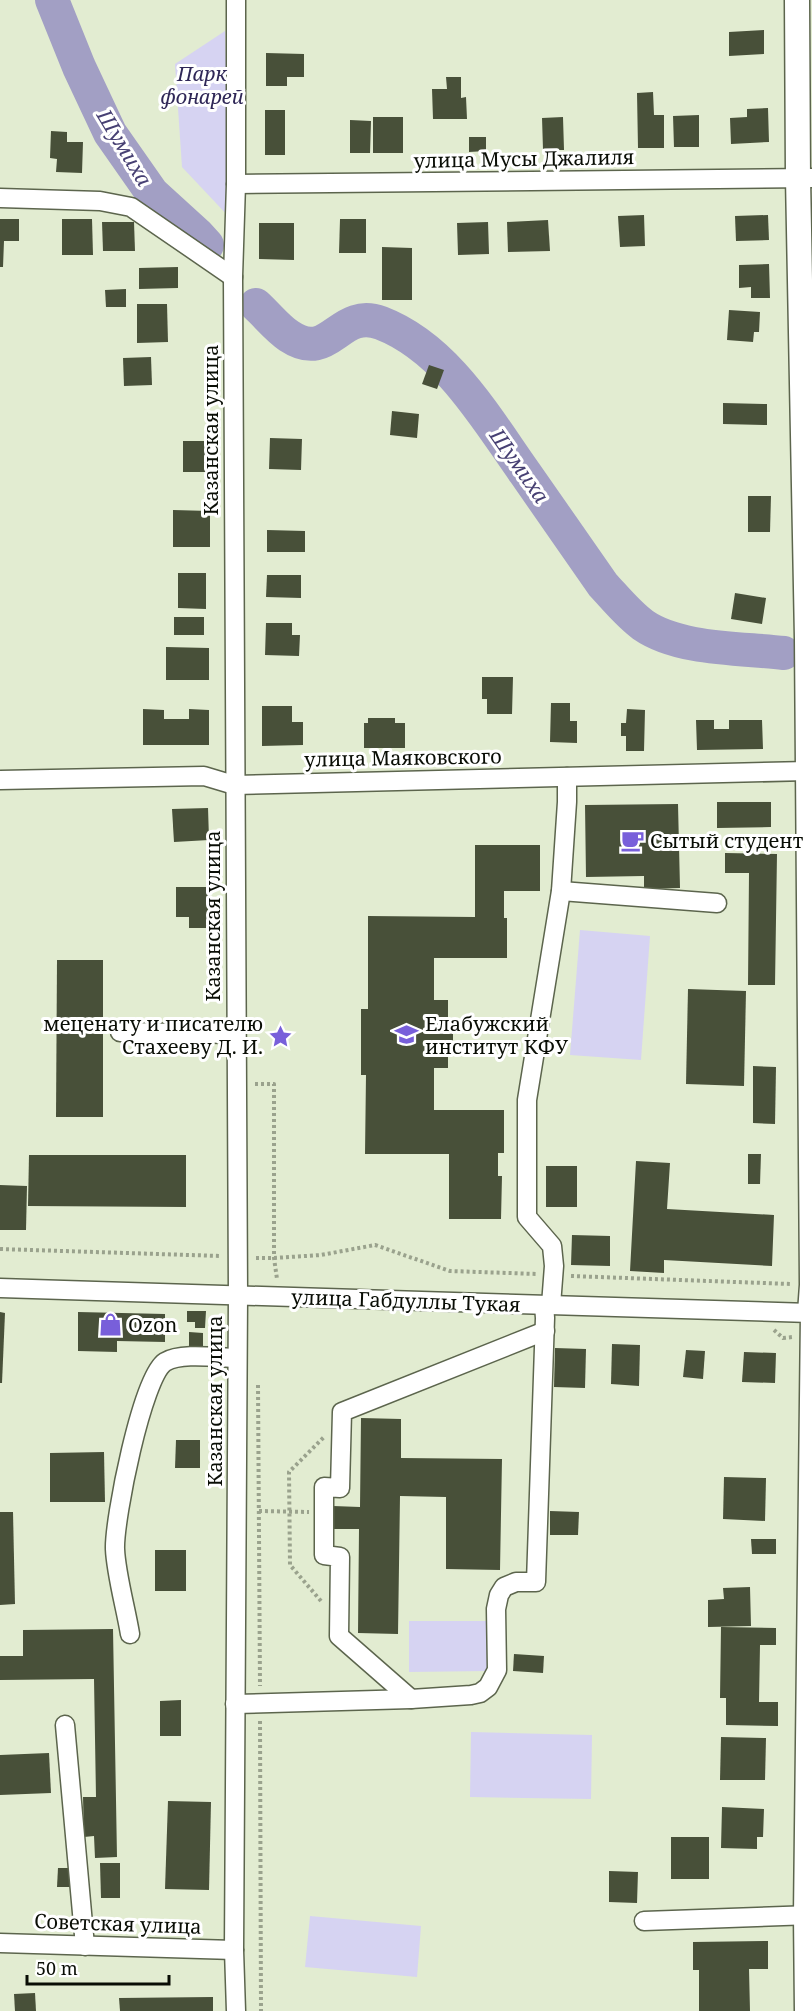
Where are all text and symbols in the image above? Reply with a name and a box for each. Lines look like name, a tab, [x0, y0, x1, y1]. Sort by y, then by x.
park label: Парк фонарей	[160, 60, 244, 110]
water label: Шумиха	[90, 103, 159, 191]
street label: улица Мусы Джалиля	[413, 143, 634, 174]
street label: Казанская улица	[197, 344, 224, 516]
water label: Шумиха	[483, 422, 556, 508]
street label: улица Маяковского	[304, 742, 502, 773]
place label: Сытый студент	[650, 827, 804, 854]
cafe icon: Сытый студент	[619, 828, 645, 854]
street label: Казанская улица	[199, 830, 226, 1002]
place label: меценату и писателю Стахееву Д. И.	[43, 1010, 263, 1060]
place label: Елабужский институт КФУ	[425, 1010, 569, 1060]
school or university icon: Елабужский институт КФУ	[394, 1022, 420, 1048]
place icon: меценату и писателю Стахееву Д. И.	[268, 1023, 294, 1049]
street label: улица Габдуллы Тукая	[291, 1283, 521, 1318]
place label: Ozon	[128, 1311, 178, 1338]
shop icon: Ozon	[97, 1312, 123, 1338]
street label: Казанская улица	[201, 1315, 228, 1487]
street label: Советская улица	[34, 1907, 202, 1940]
scale bar	[27, 1948, 170, 1986]
text: 50 m	[36, 1956, 78, 1980]

